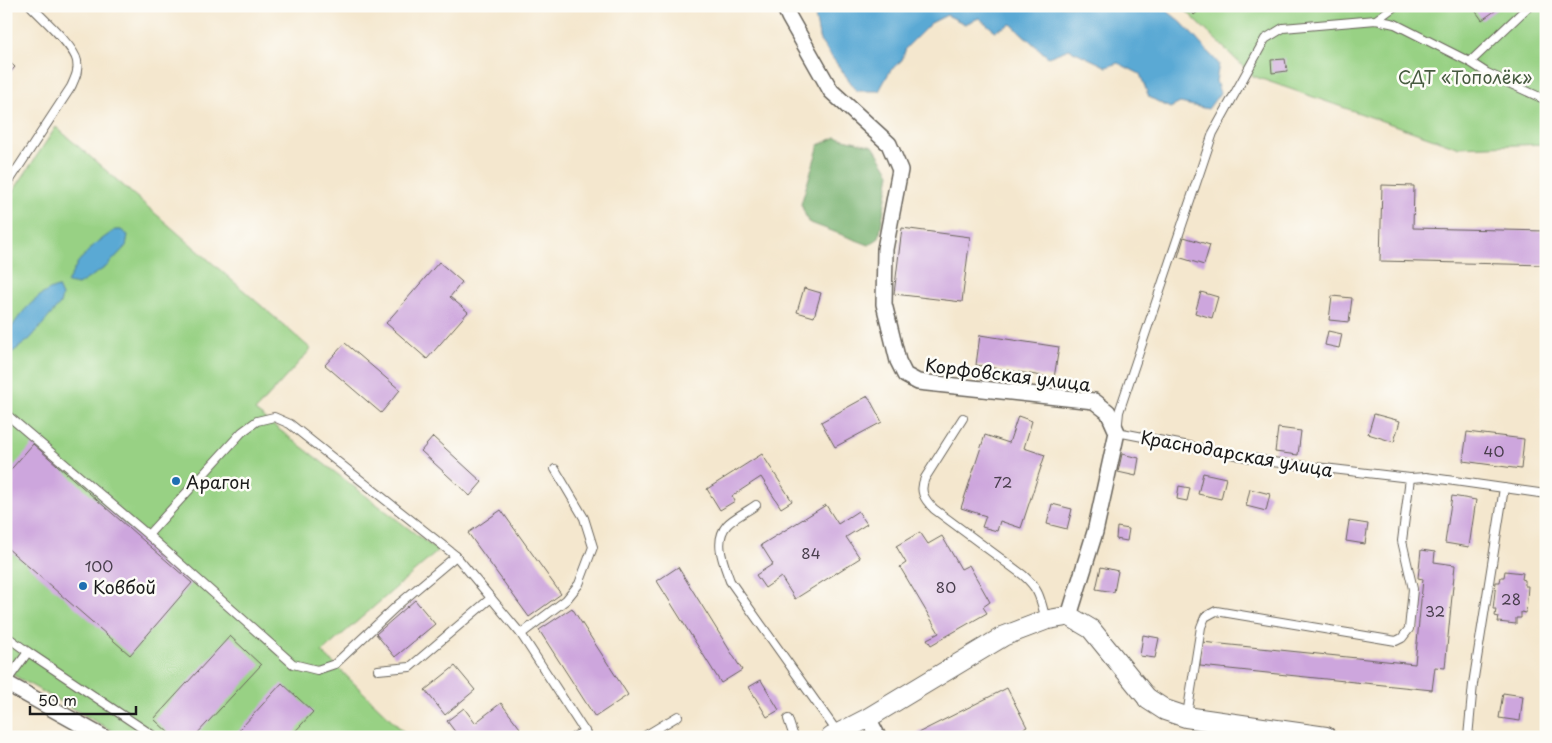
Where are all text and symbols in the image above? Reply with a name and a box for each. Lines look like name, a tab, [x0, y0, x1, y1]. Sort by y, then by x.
park label: СДТ «Тополёк»	[1398, 63, 1532, 90]
street label: Корфовская улица	[924, 350, 1093, 398]
street label: Краснодарская улица	[1139, 423, 1336, 483]
house number: 40	[1484, 439, 1504, 462]
place label: Арагон	[186, 468, 250, 495]
house number: 72	[994, 470, 1012, 493]
marker: Арагон	[170, 475, 182, 487]
house number: 84	[801, 541, 821, 564]
house number: 100	[85, 554, 113, 577]
place label: Ковбой	[93, 573, 156, 600]
house number: 80	[936, 575, 956, 598]
marker: Ковбой	[77, 580, 89, 592]
house number: 28	[1501, 587, 1521, 610]
house number: 32	[1425, 599, 1445, 622]
scale bar	[30, 683, 136, 715]
text: 50 m	[38, 688, 77, 711]

